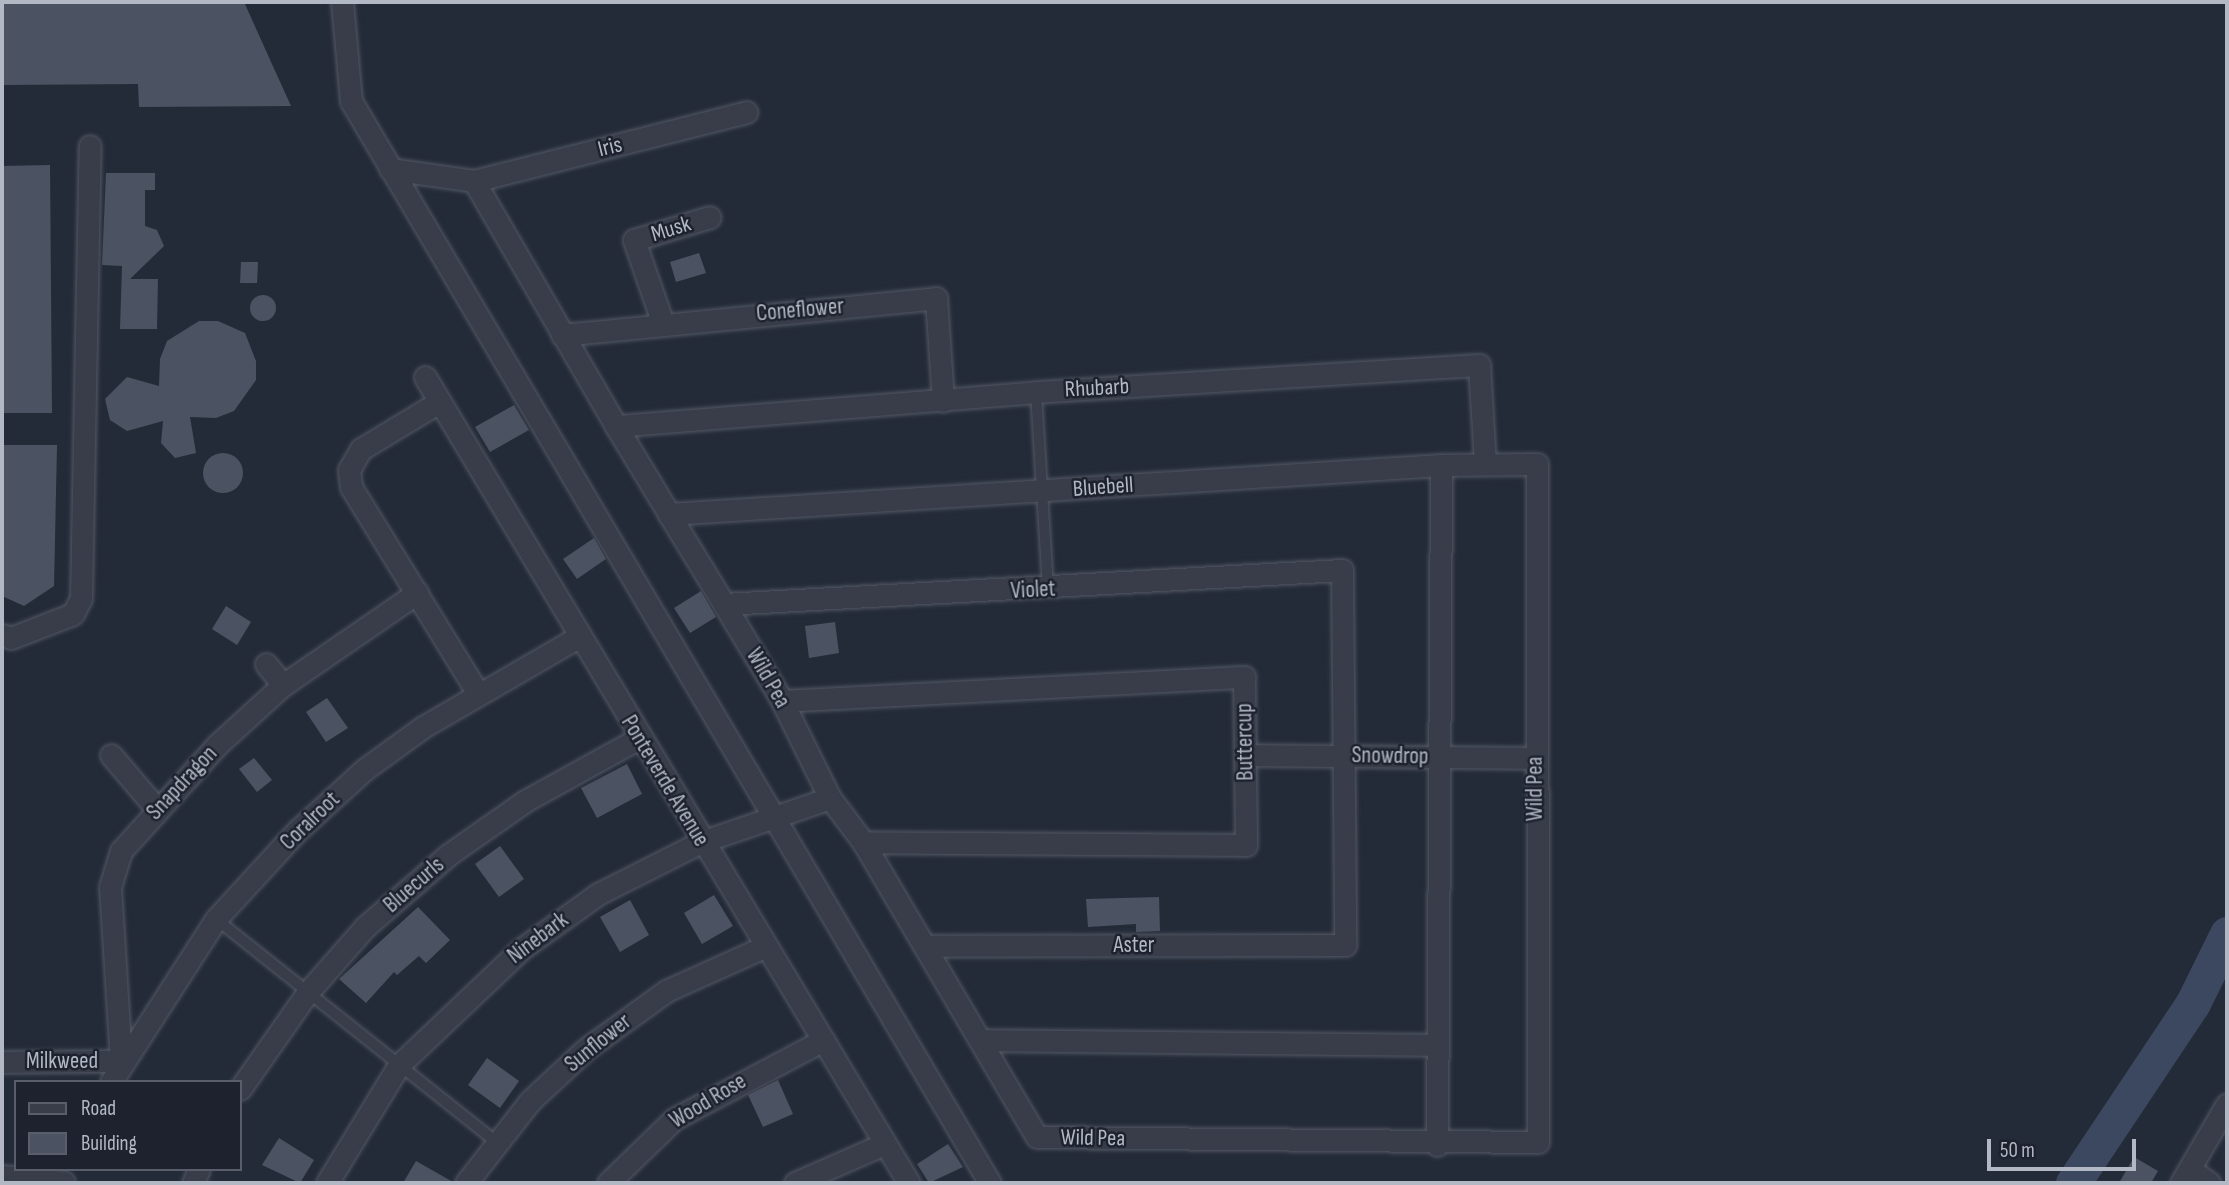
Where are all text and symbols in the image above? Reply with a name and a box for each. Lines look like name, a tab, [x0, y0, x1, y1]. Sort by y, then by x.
street label: Iris	[595, 131, 625, 163]
street label: Musk	[648, 210, 694, 248]
street label: Coneflower	[755, 292, 845, 328]
street label: Rhubarb	[1064, 373, 1130, 403]
street label: Bluebell	[1072, 471, 1134, 503]
street label: Violet	[1010, 575, 1056, 605]
street label: Wild Pea	[740, 643, 796, 713]
street label: Buttercup	[1231, 703, 1259, 781]
street label: Ponteverde Avenue	[615, 710, 715, 852]
street label: Snapdragon	[141, 740, 223, 826]
street label: Snowdrop	[1351, 742, 1429, 770]
street label: Wild Pea	[1521, 757, 1549, 821]
street label: Coralroot	[274, 786, 346, 856]
street label: Bluecurls	[378, 851, 450, 919]
street label: Ninebark	[502, 906, 574, 970]
street label: Aster	[1114, 931, 1154, 959]
street label: Sunflower	[559, 1008, 637, 1078]
street label: Milkweed	[26, 1047, 98, 1075]
street label: Wood Rose	[665, 1067, 751, 1135]
legend	[14, 1080, 242, 1171]
text: Road	[81, 1096, 116, 1121]
street label: Wild Pea	[1060, 1124, 1126, 1152]
scale bar	[1991, 1126, 2140, 1170]
text: Building	[81, 1131, 137, 1156]
text: 50 m	[2000, 1138, 2035, 1163]

